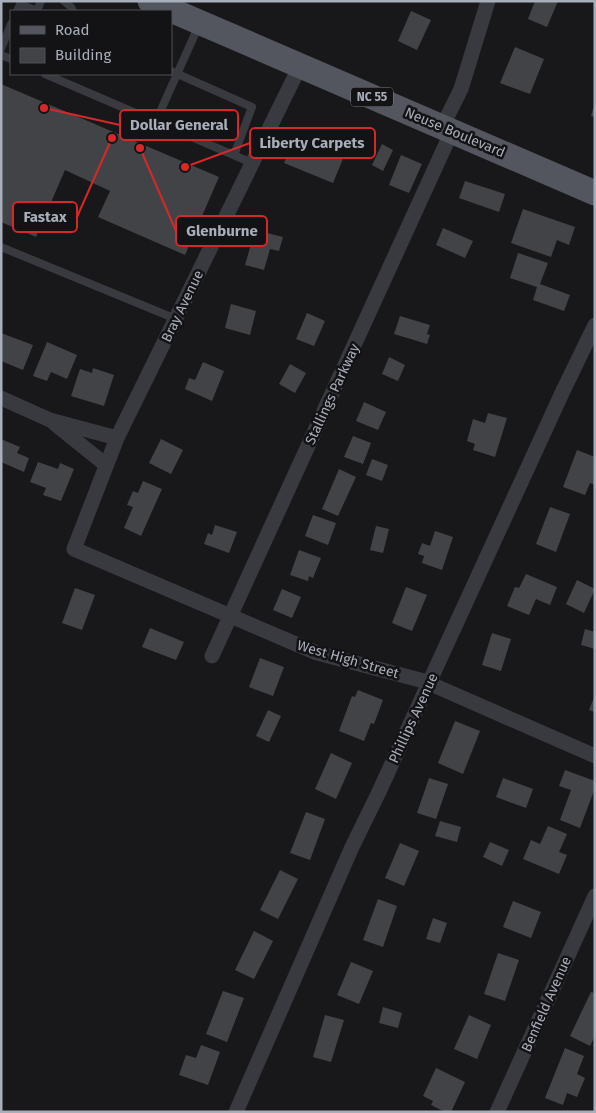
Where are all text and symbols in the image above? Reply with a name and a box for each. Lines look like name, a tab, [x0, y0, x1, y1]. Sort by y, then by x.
legend	[10, 10, 172, 75]
text: Road	[55, 21, 90, 39]
text: Building	[55, 46, 111, 64]
road number: NC 55	[351, 88, 393, 106]
street label: Neuse Boulevard	[402, 104, 508, 161]
callout: Dollar General	[120, 110, 238, 140]
text: Dollar General	[130, 116, 229, 134]
callout: Liberty Carpets	[250, 128, 375, 158]
text: Liberty Carpets	[259, 134, 365, 152]
callout: Fastax	[13, 202, 77, 232]
text: Fastax	[23, 208, 67, 226]
callout: Glenburne	[176, 216, 267, 246]
text: Glenburne	[186, 222, 258, 240]
street label: Bray Avenue	[158, 267, 207, 345]
street label: Stallings Parkway	[302, 341, 363, 447]
street label: West High Street	[295, 637, 402, 682]
street label: Phillips Avenue	[385, 671, 442, 766]
street label: Benfield Avenue	[518, 954, 575, 1055]

